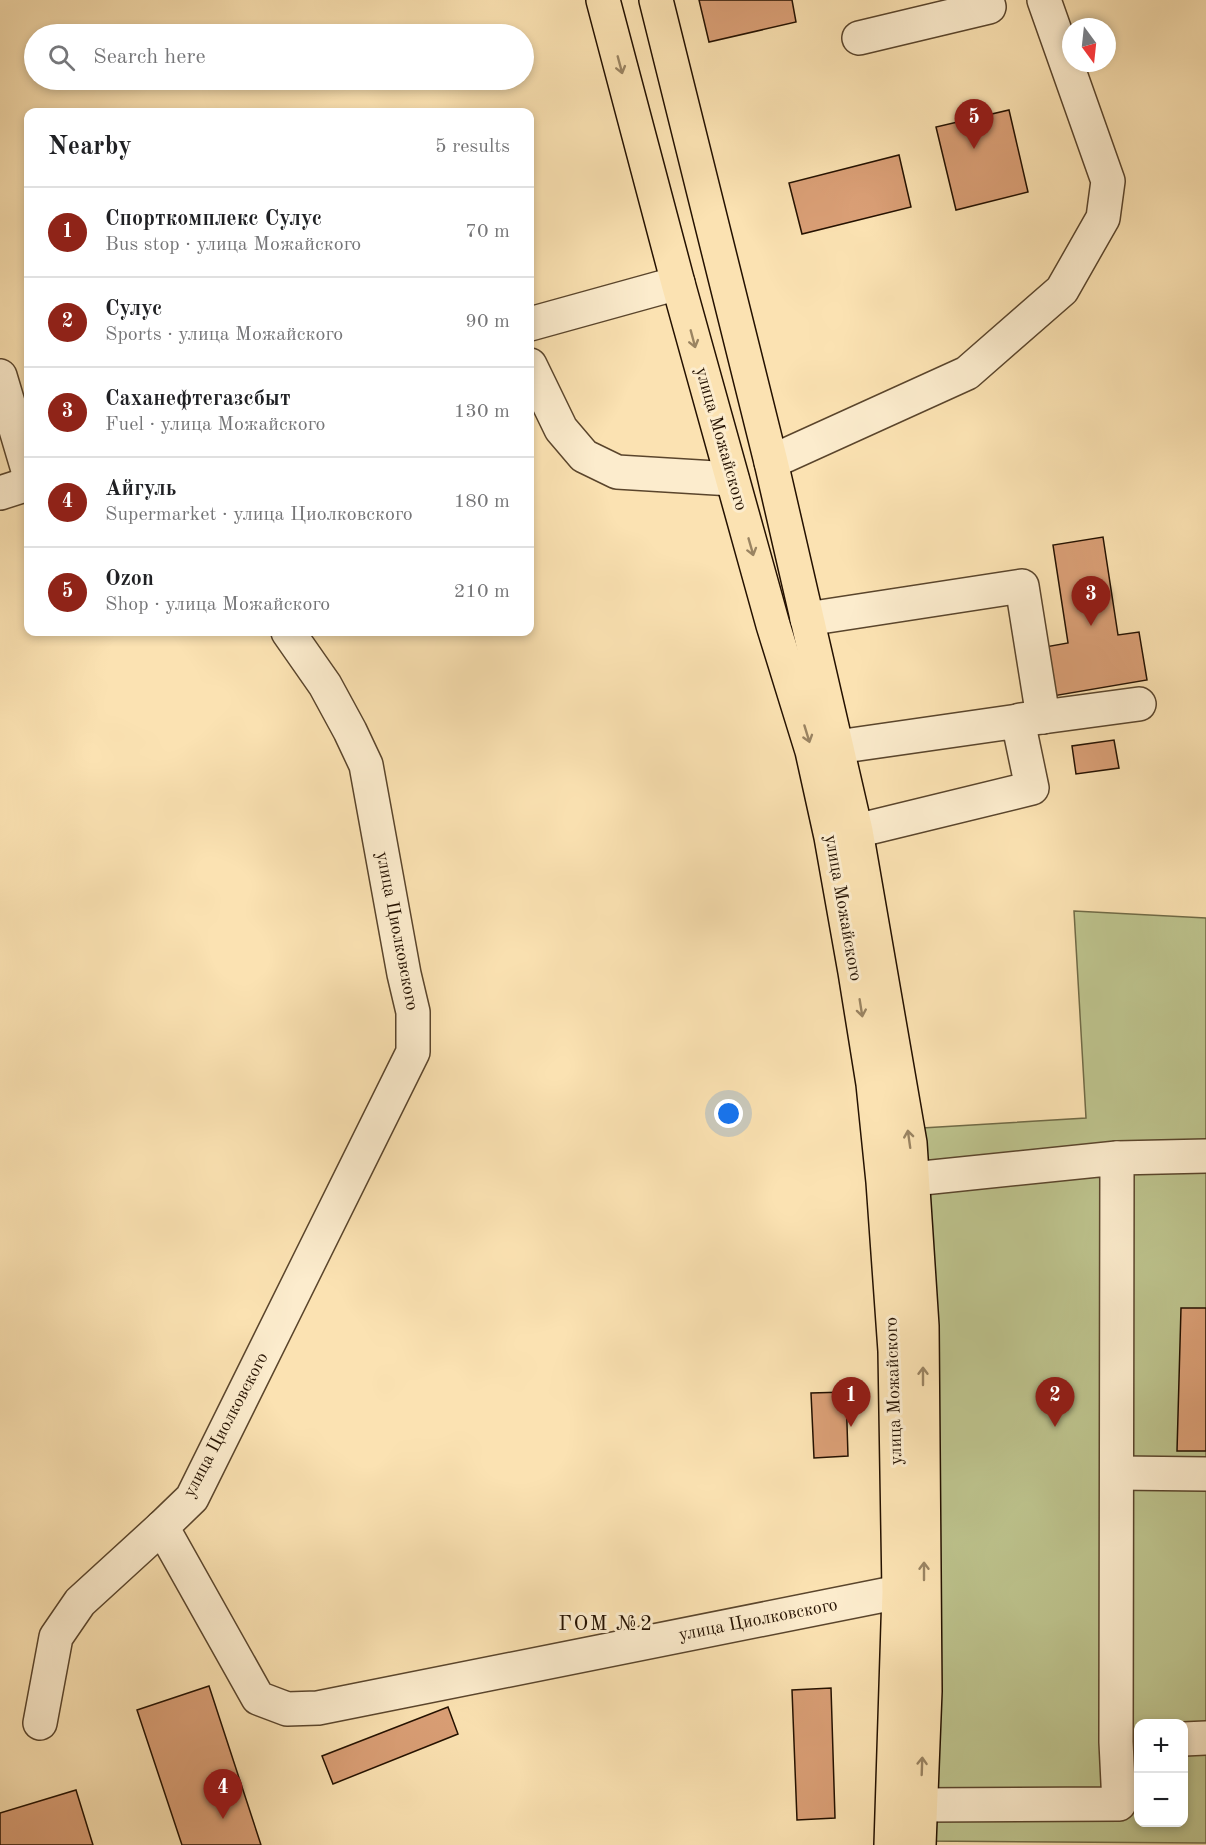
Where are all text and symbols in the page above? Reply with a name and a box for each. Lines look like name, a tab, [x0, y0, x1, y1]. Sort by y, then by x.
north arrow	[1062, 18, 1116, 72]
search box	[24, 24, 534, 90]
icon: search	[45, 41, 78, 74]
text: Search here	[93, 46, 206, 68]
one-way arrow	[614, 55, 626, 74]
pin: 5	[954, 100, 994, 149]
text: Nearby	[48, 134, 132, 160]
text: 5 results	[435, 137, 510, 157]
text: Спорткомплекс Сулус	[105, 208, 322, 230]
text: 1	[62, 222, 73, 242]
text: 70 m	[465, 222, 510, 242]
text: Bus stop · улица Можайского	[105, 235, 361, 255]
text: Сулус	[105, 298, 162, 320]
text: 2	[62, 312, 73, 332]
text: 90 m	[465, 312, 510, 332]
text: Sports · улица Можайского	[105, 325, 343, 345]
one-way arrow	[688, 329, 700, 348]
street label: улица Можайского	[692, 365, 750, 513]
text: Саханефтегазсбыт	[105, 388, 291, 410]
text: 3	[62, 402, 73, 422]
text: 130 m	[454, 402, 510, 422]
text: Fuel · улица Можайского	[105, 415, 325, 435]
text: Айгуль	[105, 478, 176, 500]
text: 4	[62, 492, 73, 512]
text: 180 m	[454, 492, 510, 512]
text: Supermarket · улица Циолковского	[105, 505, 413, 525]
one-way arrow	[746, 538, 757, 557]
text: Ozon	[105, 568, 154, 590]
pin: 3	[1072, 576, 1110, 626]
text: 5	[62, 582, 73, 602]
text: 210 m	[454, 582, 510, 602]
text: Shop · улица Можайского	[105, 595, 330, 615]
one-way arrow	[802, 724, 813, 743]
street label: улица Можайского	[821, 833, 865, 983]
street label: улица Циолковского	[373, 850, 421, 1012]
one-way arrow	[856, 997, 867, 1017]
your location	[714, 1099, 743, 1128]
one-way arrow	[904, 1130, 915, 1150]
street label: улица Можайского	[882, 1317, 906, 1465]
street label: улица Циолковского	[180, 1349, 272, 1500]
one-way arrow	[917, 1366, 929, 1386]
pin: 1	[832, 1378, 870, 1427]
pin: 2	[1036, 1378, 1074, 1427]
one-way arrow	[918, 1561, 930, 1581]
street label: улица Циолковского	[677, 1596, 839, 1644]
district label: ГОМ №2	[558, 1614, 654, 1635]
map controls	[1134, 1719, 1188, 1827]
button: +	[1134, 1719, 1188, 1773]
one-way arrow	[916, 1756, 927, 1776]
pin: 4	[204, 1770, 242, 1819]
button: −	[1134, 1773, 1188, 1827]

